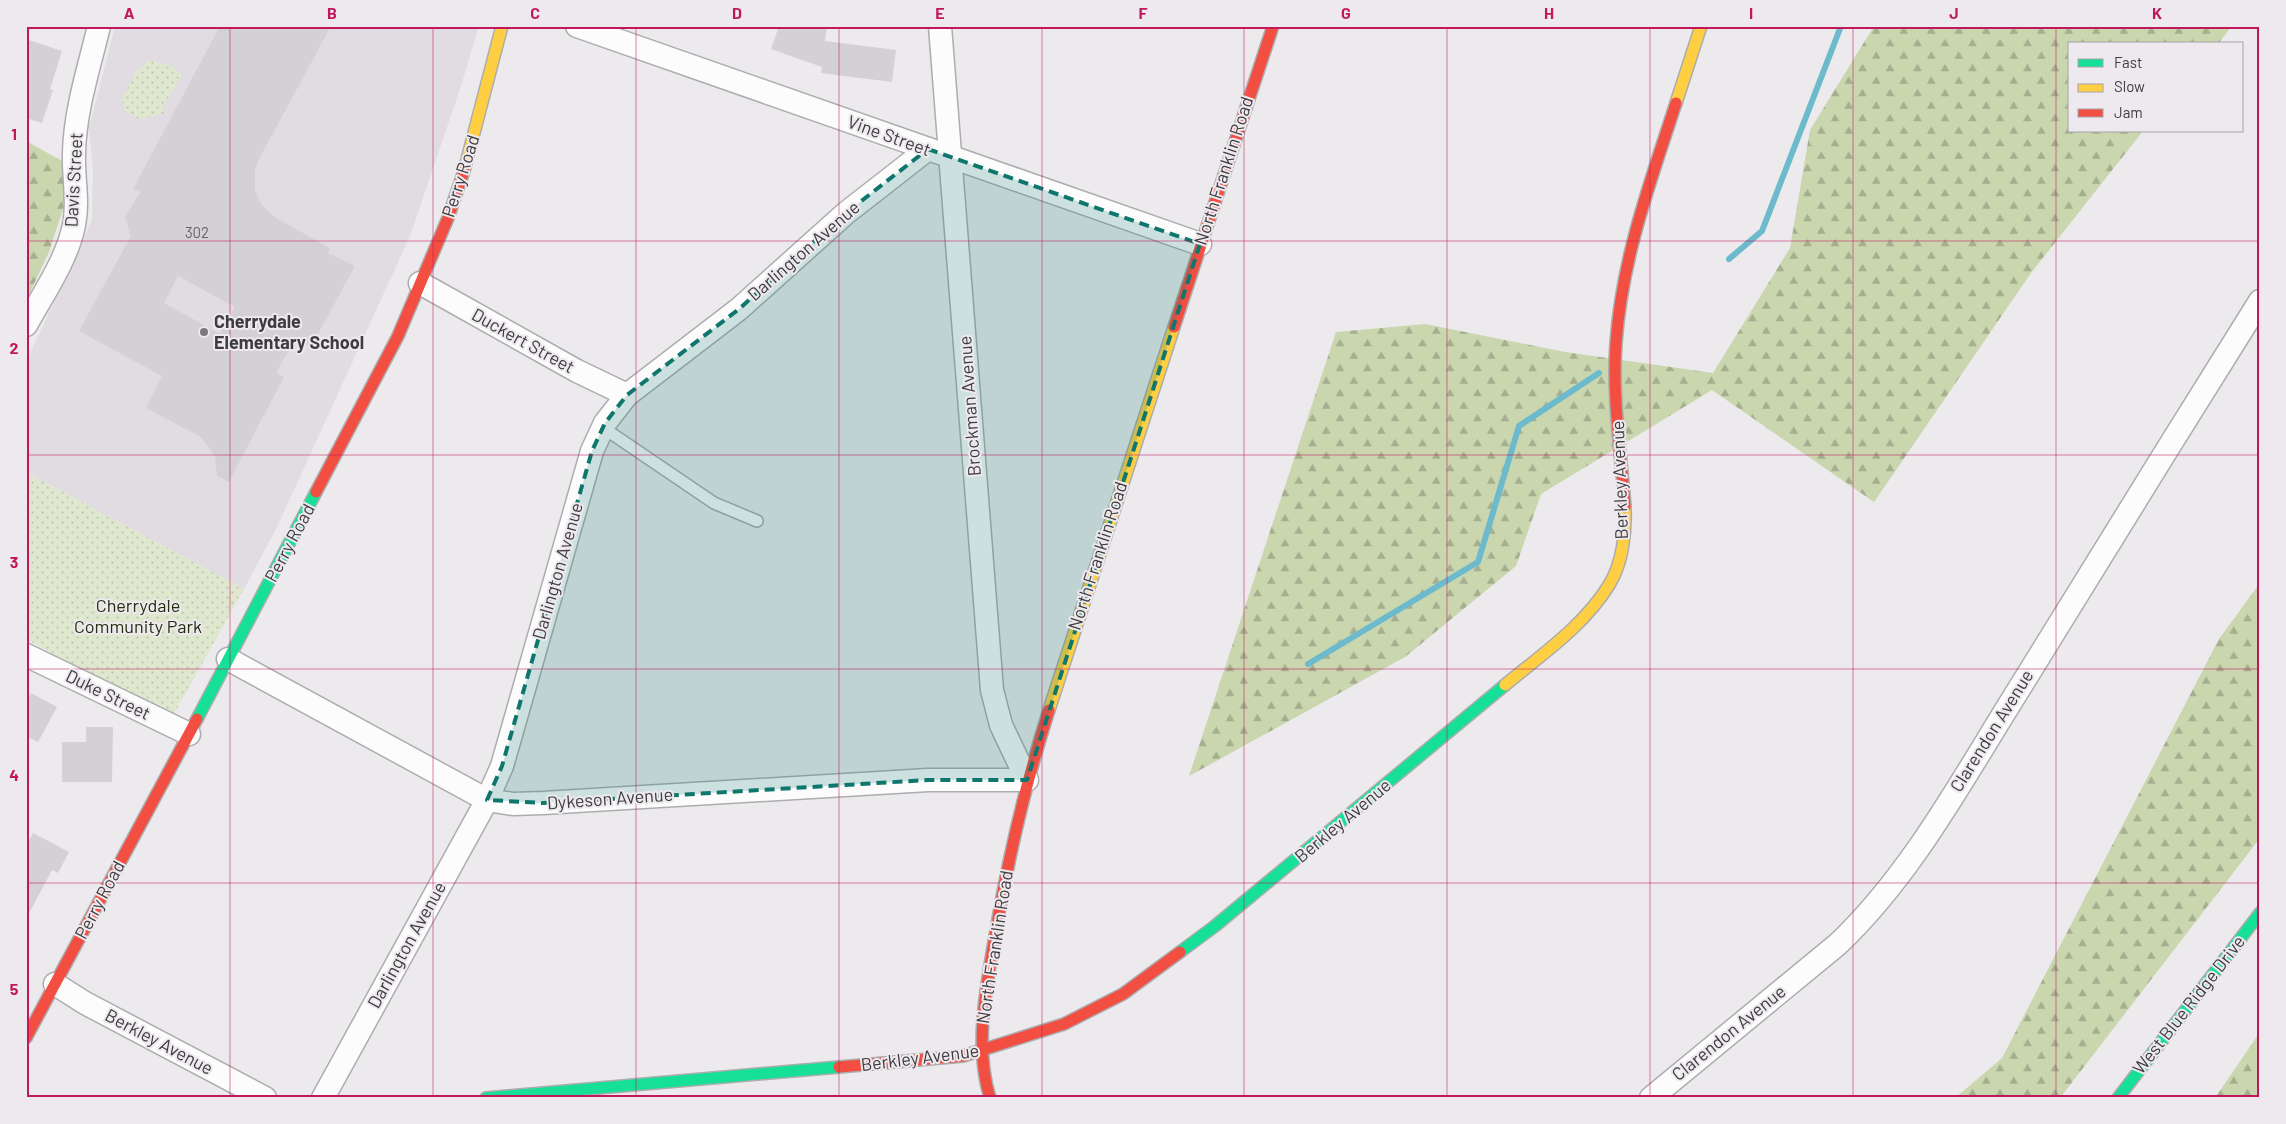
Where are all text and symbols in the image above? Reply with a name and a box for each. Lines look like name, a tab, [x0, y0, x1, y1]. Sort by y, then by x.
text: A	[124, 3, 135, 22]
text: B	[327, 3, 337, 22]
text: C	[530, 3, 540, 22]
text: D	[732, 3, 742, 22]
text: E	[935, 3, 945, 22]
text: F	[1139, 3, 1148, 22]
text: G	[1341, 3, 1351, 22]
text: H	[1544, 3, 1554, 22]
text: I	[1749, 3, 1753, 22]
text: J	[1949, 3, 1959, 22]
text: K	[2152, 3, 2162, 22]
legend	[2068, 42, 2244, 132]
text: Fast	[2114, 53, 2142, 71]
text: Slow	[2114, 77, 2145, 95]
street label: North Franklin Road	[1189, 94, 1257, 248]
text: Jam	[2114, 103, 2143, 121]
street label: Vine Street	[845, 110, 934, 160]
text: 1	[11, 124, 17, 143]
street label: Davis Street	[60, 132, 86, 228]
street label: Perry Road	[436, 132, 484, 220]
street label: Darlington Avenue	[743, 196, 864, 305]
house number: 302	[185, 223, 209, 241]
street label: Duckert Street	[468, 303, 579, 377]
place label: Cherrydale Elementary School	[214, 310, 364, 353]
marker: Cherrydale Elementary School	[198, 326, 210, 338]
street label: Brockman Avenue	[953, 335, 985, 477]
text: 2	[10, 338, 19, 357]
street label: Berkley Avenue	[1606, 420, 1632, 540]
street label: North Franklin Road	[1063, 479, 1131, 633]
street label: Perry Road	[259, 500, 319, 585]
street label: Darlington Avenue	[527, 500, 587, 642]
text: 3	[10, 552, 18, 571]
park label: Cherrydale Community Park	[74, 594, 202, 637]
street label: Duke Street	[62, 664, 154, 724]
street label: Clarendon Avenue	[1945, 665, 2038, 796]
text: 4	[9, 765, 19, 784]
street label: Berkley Avenue	[1290, 774, 1395, 867]
street label: Dykeson Avenue	[546, 783, 674, 813]
street label: Perry Road	[69, 857, 129, 942]
street label: North Franklin Road	[971, 869, 1017, 1025]
street label: Darlington Avenue	[362, 877, 450, 1012]
street label: West Blue Ridge Drive	[2127, 931, 2249, 1078]
text: 5	[10, 979, 19, 998]
street label: Clarendon Avenue	[1667, 980, 1790, 1085]
street label: Berkley Avenue	[102, 1003, 217, 1079]
street label: Berkley Avenue	[859, 1039, 980, 1075]

